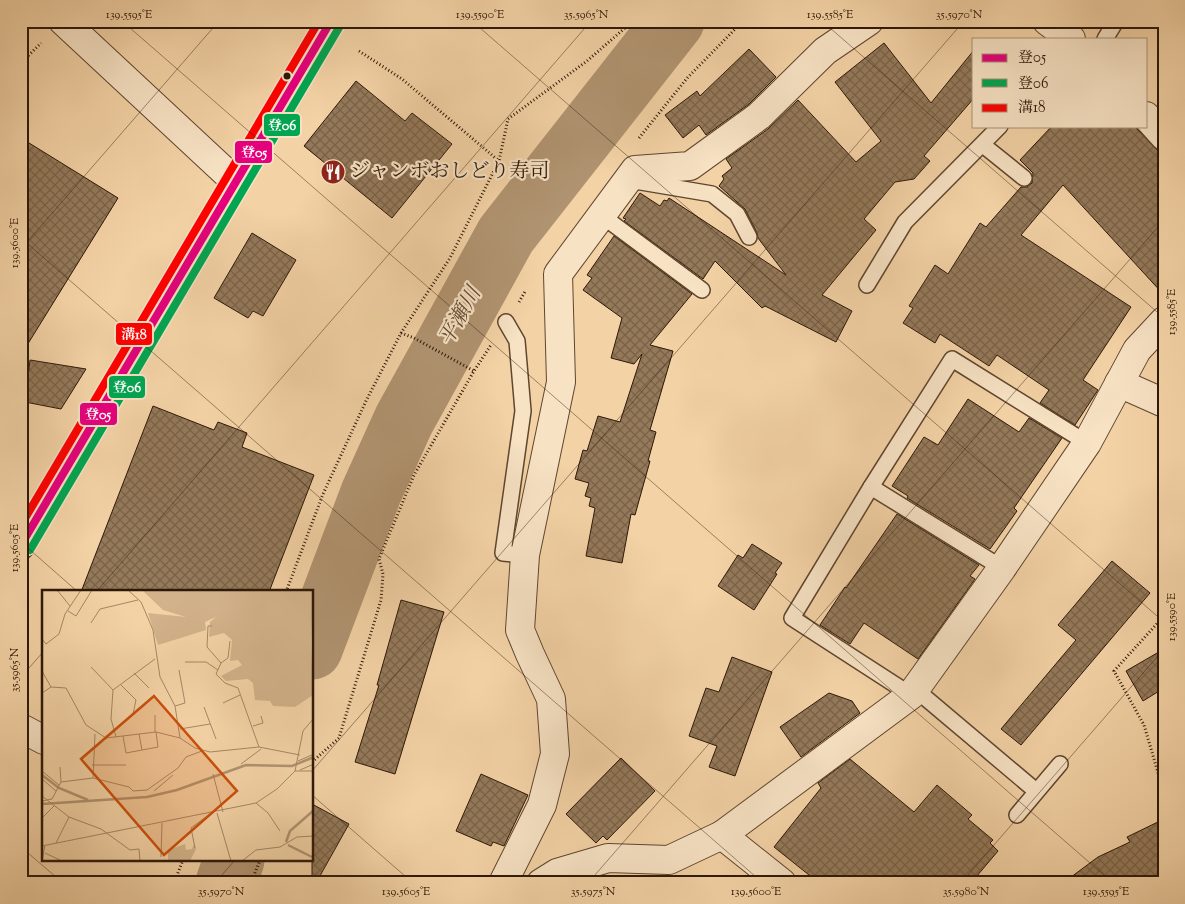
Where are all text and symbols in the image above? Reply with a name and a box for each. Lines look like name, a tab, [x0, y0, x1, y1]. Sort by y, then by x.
text: 139.5595°E	[106, 6, 153, 24]
text: 139.5590°E	[456, 6, 505, 24]
text: 35.5965°N	[564, 6, 609, 24]
text: 139.5585°E	[807, 6, 854, 24]
text: 35.5970°N	[936, 6, 983, 24]
legend	[972, 38, 1148, 128]
text: 登05	[1018, 48, 1046, 69]
unlabelled marker	[282, 71, 292, 81]
text: 登06	[1018, 74, 1048, 95]
text: 溝18	[1018, 98, 1046, 119]
line badge: 登06	[263, 113, 301, 137]
text: 登06	[268, 117, 296, 137]
line badge: 登05	[234, 140, 273, 164]
text: 登05	[241, 144, 267, 164]
place label: ジャンボおしどり寿司	[350, 158, 550, 187]
restaurant icon: ジャンボおしどり寿司	[320, 159, 346, 185]
text: 139.5600°E	[6, 217, 24, 268]
water label: 平瀬川	[433, 280, 490, 352]
text: 139.5585°E	[1163, 288, 1181, 335]
line badge: 溝18	[115, 322, 153, 346]
text: 溝18	[121, 326, 147, 346]
line badge: 登06	[108, 375, 146, 399]
text: 登06	[113, 379, 141, 399]
line badge: 登05	[79, 402, 118, 426]
text: 登05	[85, 406, 111, 426]
text: 139.5605°E	[6, 523, 24, 572]
inset map	[42, 590, 314, 862]
text: 139.5590°E	[1163, 592, 1181, 641]
text: 35.5965°N	[6, 647, 24, 692]
text: 35.5970°N	[198, 883, 245, 901]
text: 139.5605°E	[382, 883, 431, 901]
text: 35.5975°N	[571, 883, 616, 901]
text: 139.5600°E	[731, 883, 782, 901]
text: 35.5980°N	[943, 883, 990, 901]
text: 139.5595°E	[1083, 883, 1130, 901]

